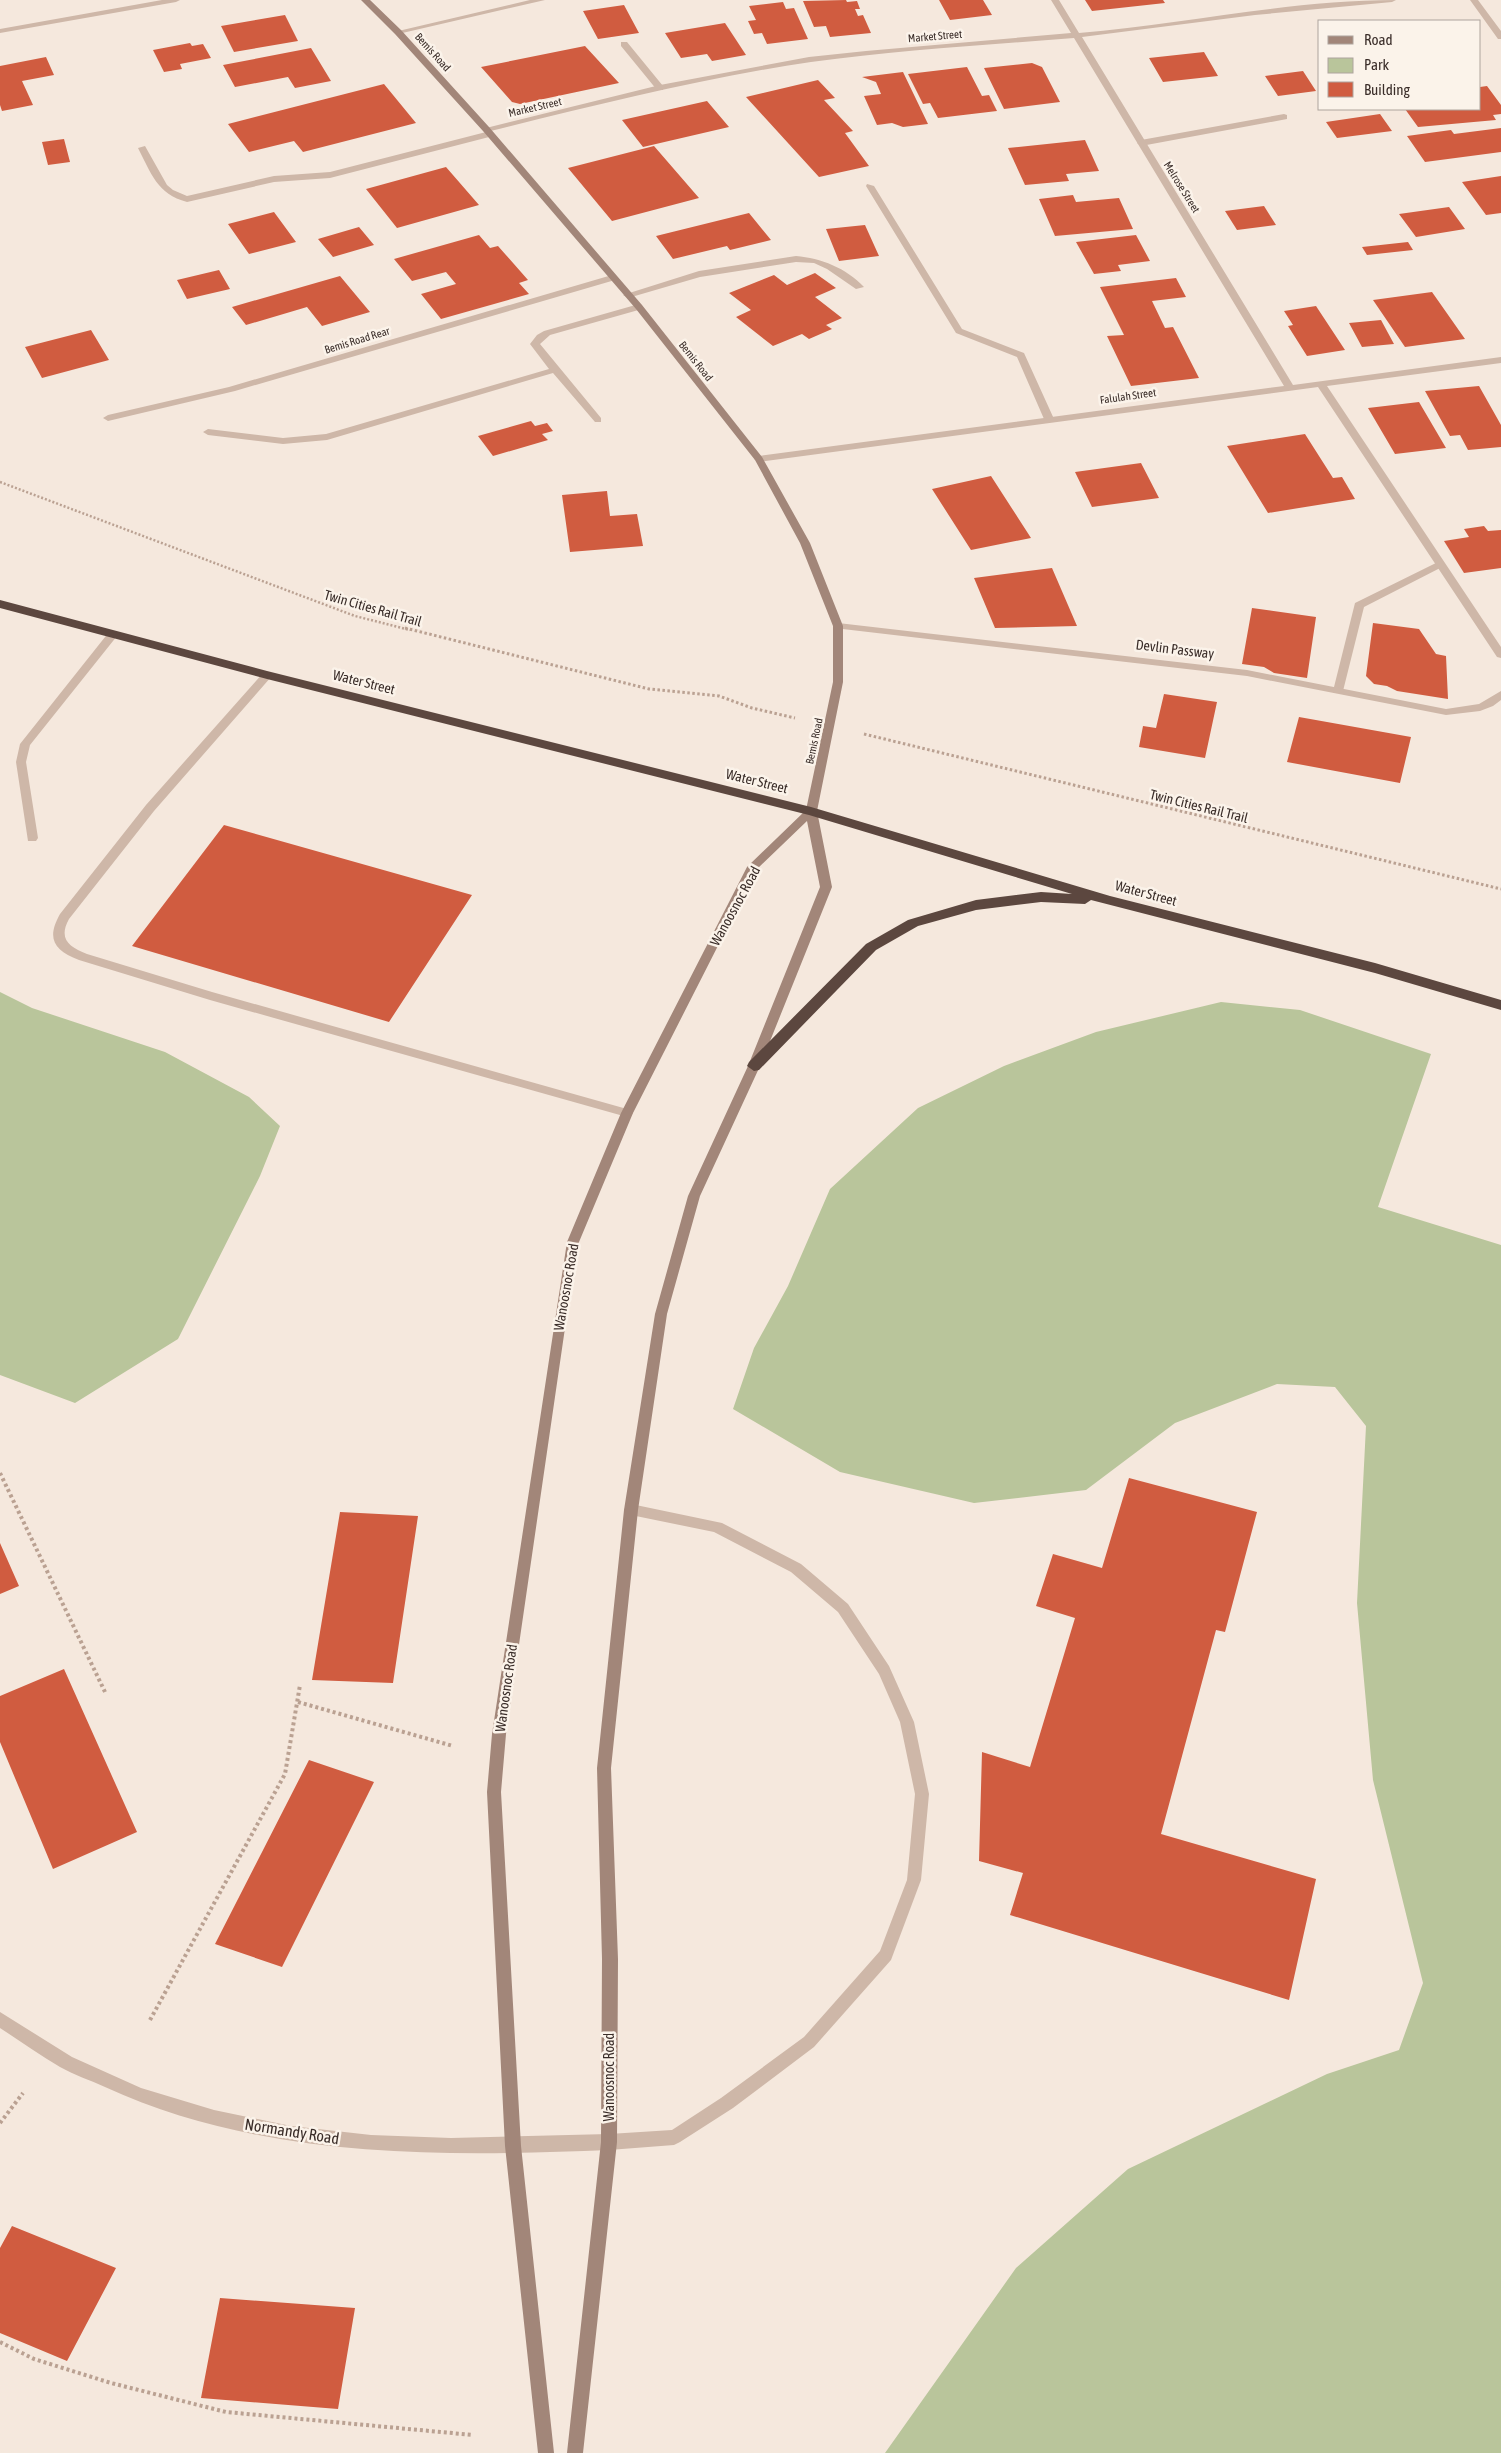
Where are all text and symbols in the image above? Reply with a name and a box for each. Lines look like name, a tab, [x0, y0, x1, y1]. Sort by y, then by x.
legend	[1318, 20, 1481, 110]
street label: Market Street	[908, 28, 962, 44]
street label: Bemis Road	[413, 31, 453, 73]
text: Road	[1364, 31, 1393, 48]
text: Park	[1364, 56, 1389, 73]
text: Building	[1364, 81, 1410, 98]
street label: Market Street	[507, 95, 563, 119]
street label: Melrose Street	[1161, 159, 1203, 215]
street label: Bemis Road Rear	[323, 324, 392, 356]
street label: Bemis Road	[677, 339, 715, 383]
street label: Falulah Street	[1099, 386, 1157, 406]
street label: Twin Cities Rail Trail	[322, 586, 424, 630]
street label: Devlin Passway	[1135, 636, 1215, 662]
street label: Water Street	[331, 667, 397, 697]
street label: Bemis Road	[803, 717, 825, 765]
street label: Water Street	[724, 766, 790, 796]
street label: Twin Cities Rail Trail	[1148, 786, 1250, 826]
street label: Wanoosnoc Road	[707, 863, 763, 949]
street label: Water Street	[1113, 877, 1179, 909]
street label: Wanoosnoc Road	[550, 1242, 582, 1332]
street label: Wanoosnoc Road	[492, 1643, 520, 1733]
street label: Wanoosnoc Road	[601, 2033, 617, 2121]
street label: Normandy Road	[243, 2115, 340, 2148]

